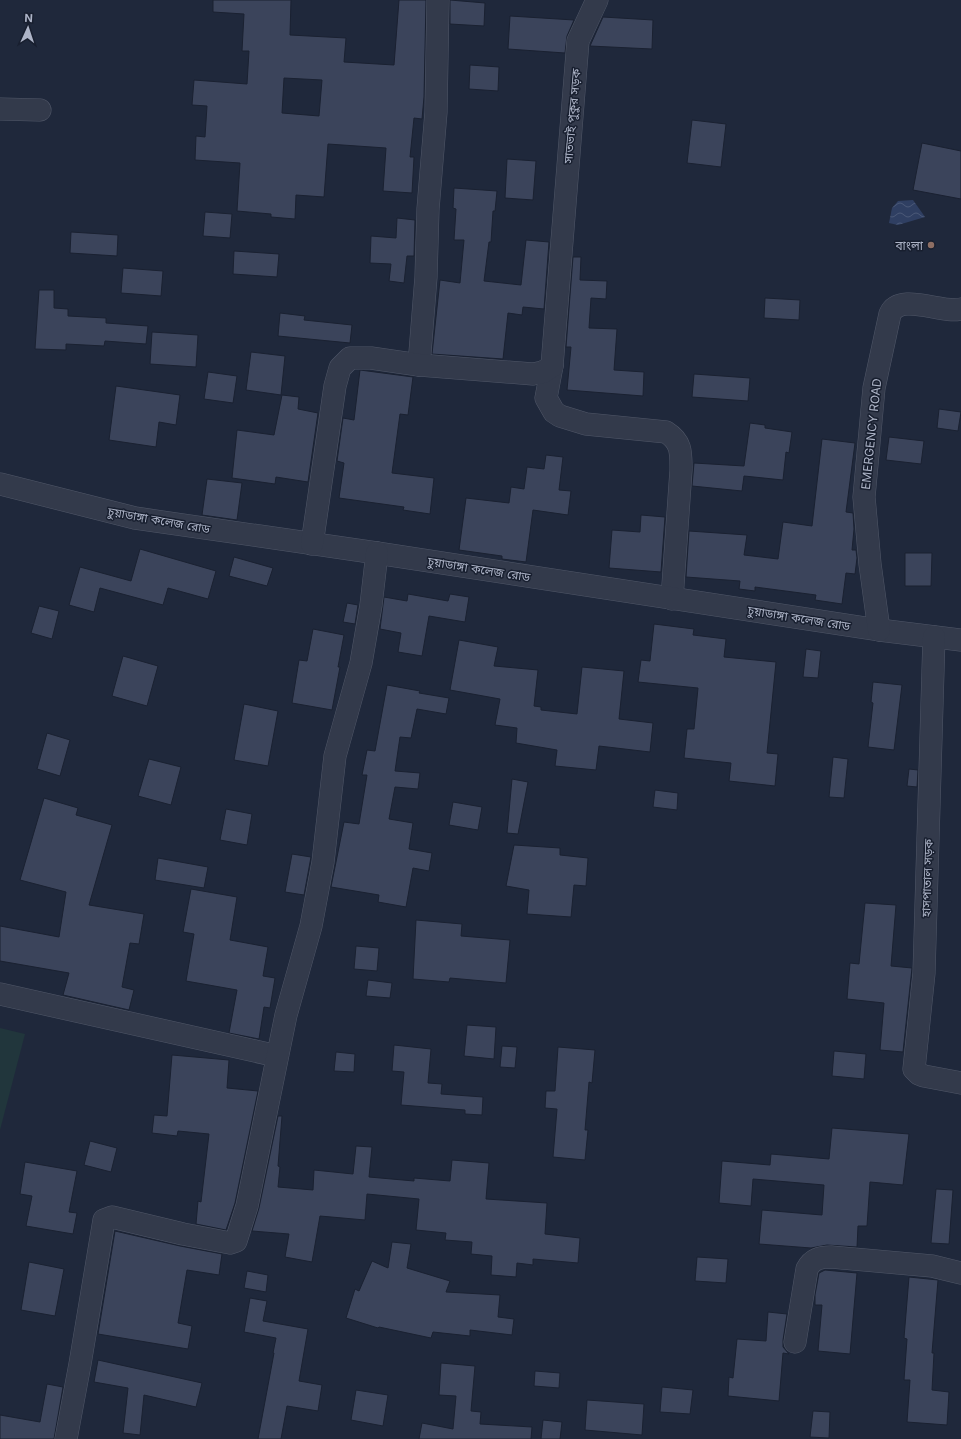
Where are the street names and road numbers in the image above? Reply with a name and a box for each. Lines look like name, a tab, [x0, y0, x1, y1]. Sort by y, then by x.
street label: সাতভাই পুকুর সড়ক	[560, 68, 585, 165]
street label: EMERGENCY ROAD	[858, 378, 884, 490]
street label: চুয়াডাঙ্গা কলেজ রোড	[105, 503, 212, 538]
street label: চুয়াডাঙ্গা কলেজ রোড	[425, 553, 532, 586]
street label: চুয়াডাঙ্গা কলেজ রোড	[745, 602, 852, 635]
street label: হাসপাতাল সড়ক	[918, 838, 936, 918]

